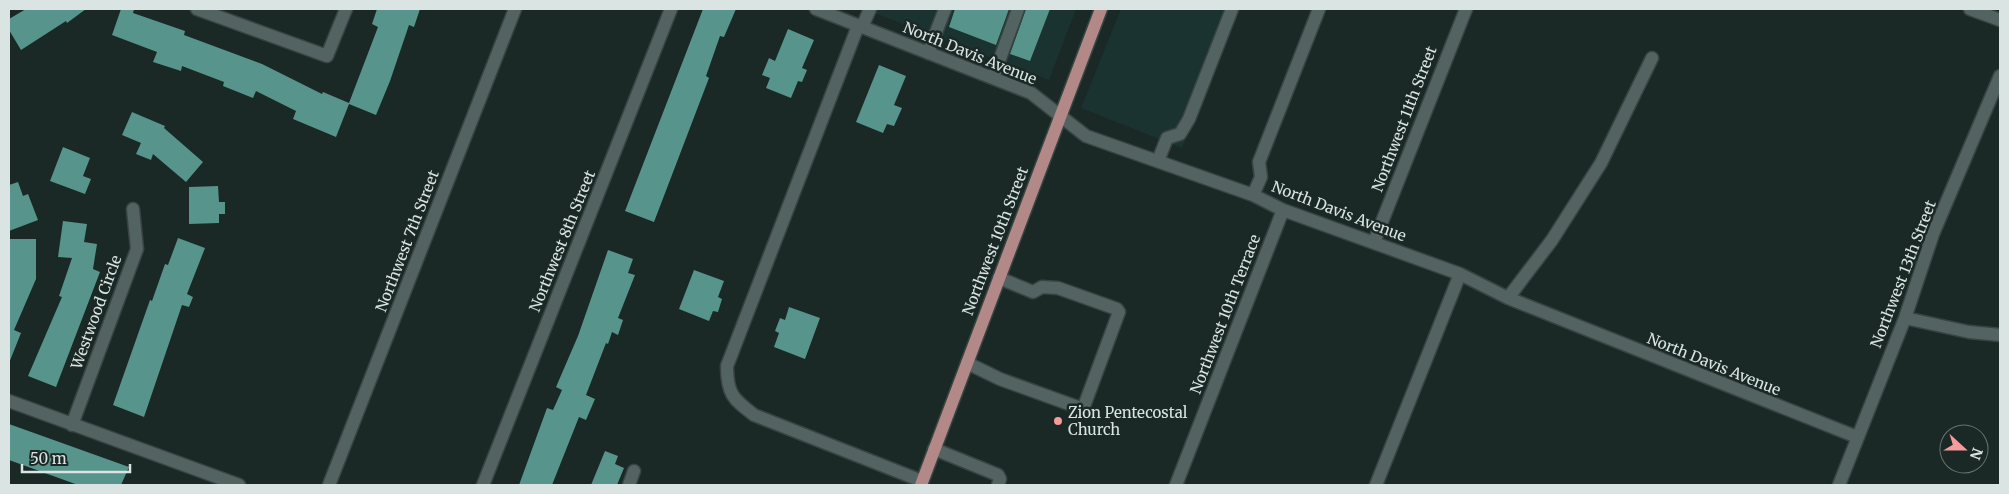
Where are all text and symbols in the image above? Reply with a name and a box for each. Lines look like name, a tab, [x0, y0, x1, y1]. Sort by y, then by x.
street label: North Davis Avenue	[900, 18, 1040, 89]
street label: Northwest 11th Street	[1367, 43, 1441, 194]
street label: Northwest 10th Street	[958, 164, 1032, 318]
street label: Northwest 7th Street	[371, 167, 443, 314]
street label: Northwest 8th Street	[525, 167, 599, 314]
street label: North Davis Avenue	[1269, 177, 1409, 245]
street label: Northwest 13th Street	[1866, 197, 1940, 350]
street label: Northwest 10th Terrace	[1186, 231, 1264, 396]
street label: Westwood Circle	[66, 252, 125, 373]
street label: North Davis Avenue	[1644, 329, 1784, 400]
place label: Zion Pentecostal Church	[1068, 403, 1188, 439]
marker: Zion Pentecostal Church	[1052, 415, 1064, 427]
north arrow	[1939, 424, 1989, 474]
scale bar	[22, 442, 130, 474]
text: N	[1966, 445, 1987, 462]
text: 50 m	[30, 449, 67, 468]

